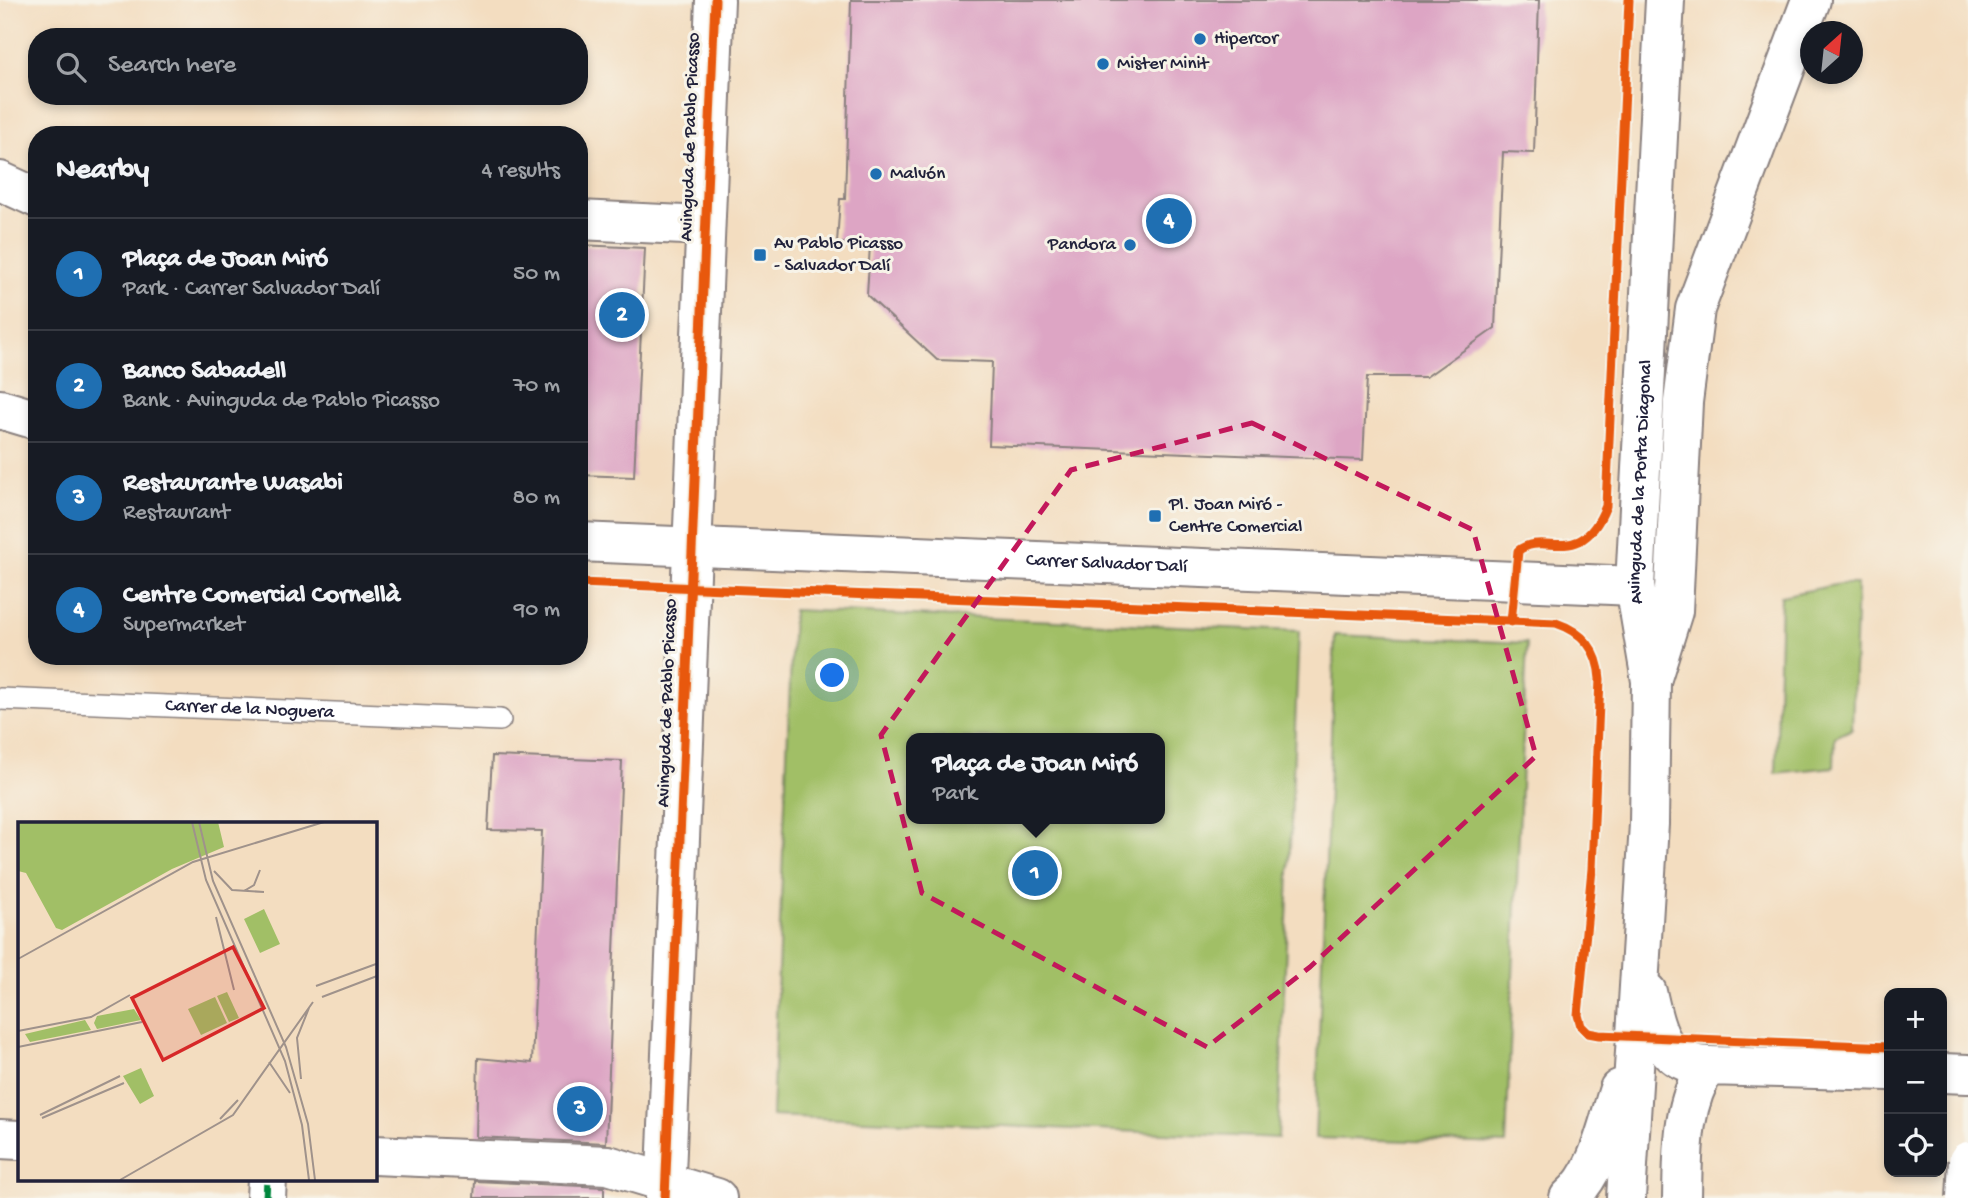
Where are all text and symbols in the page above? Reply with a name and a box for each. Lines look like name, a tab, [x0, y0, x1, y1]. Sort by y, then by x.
north arrow	[1800, 21, 1863, 84]
search box	[28, 28, 588, 105]
place label: Hipercor	[1214, 28, 1280, 51]
marker: Hipercor	[1192, 31, 1208, 47]
street label: Avinguda de Pablo Picasso	[676, 32, 706, 242]
icon: search	[52, 48, 90, 86]
text: Search here	[108, 51, 236, 82]
place label: Mister Minit	[1117, 53, 1211, 76]
marker: Mister Minit	[1095, 56, 1111, 72]
text: Nearby	[56, 154, 149, 189]
text: 4 results	[481, 158, 560, 185]
place label: Malvón	[890, 163, 945, 186]
marker: Malvón	[868, 166, 884, 182]
pin: 4	[1146, 195, 1192, 247]
place label: Av Pablo Picasso - Salvador Dalí	[774, 233, 903, 278]
place label: Pandora	[1047, 234, 1117, 257]
marker: Pandora	[1122, 237, 1138, 253]
text: Plaça de Joan Miró	[123, 245, 328, 276]
marker: Av Pablo Picasso - Salvador Dalí	[752, 247, 768, 263]
text: 1	[74, 261, 84, 288]
text: 50 m	[513, 261, 560, 288]
text: Park · Carrer Salvador Dalí	[123, 276, 380, 303]
pin: 2	[599, 289, 645, 341]
text: Banco Sabadell	[123, 357, 286, 388]
street label: Avinguda de la Porta Diagonal	[1623, 359, 1658, 606]
text: 2	[73, 373, 85, 400]
text: 70 m	[513, 373, 560, 400]
text: Bank · Avinguda de Pablo Picasso	[123, 388, 440, 415]
text: Restaurante Wasabi	[123, 469, 343, 500]
text: 3	[73, 485, 85, 512]
text: 80 m	[513, 485, 560, 512]
place label: Pl. Joan Miró - Centre Comercial	[1168, 494, 1302, 539]
text: Restaurant	[123, 500, 230, 527]
marker: Pl. Joan Miró - Centre Comercial	[1147, 508, 1163, 524]
street label: Carrer Salvador Dalí	[1025, 549, 1189, 579]
text: Centre Comercial Cornellà	[123, 581, 400, 612]
text: 4	[74, 597, 84, 624]
text: 90 m	[514, 597, 560, 624]
street label: Avinguda de Pablo Picasso	[653, 598, 683, 808]
text: Supermarket	[123, 612, 245, 639]
your location	[815, 658, 849, 692]
street label: Carrer de la Noguera	[165, 694, 336, 725]
popup	[906, 733, 1165, 824]
text: Plaça de Joan Miró	[933, 750, 1138, 781]
text: Park	[933, 781, 977, 808]
inset map	[18, 822, 376, 1180]
pin: 1	[1012, 847, 1058, 899]
map controls	[1884, 988, 1947, 1177]
button: +	[1884, 988, 1947, 1051]
button: −	[1884, 1051, 1947, 1114]
pin: 3	[557, 1083, 603, 1135]
button: locate	[1884, 1114, 1947, 1177]

